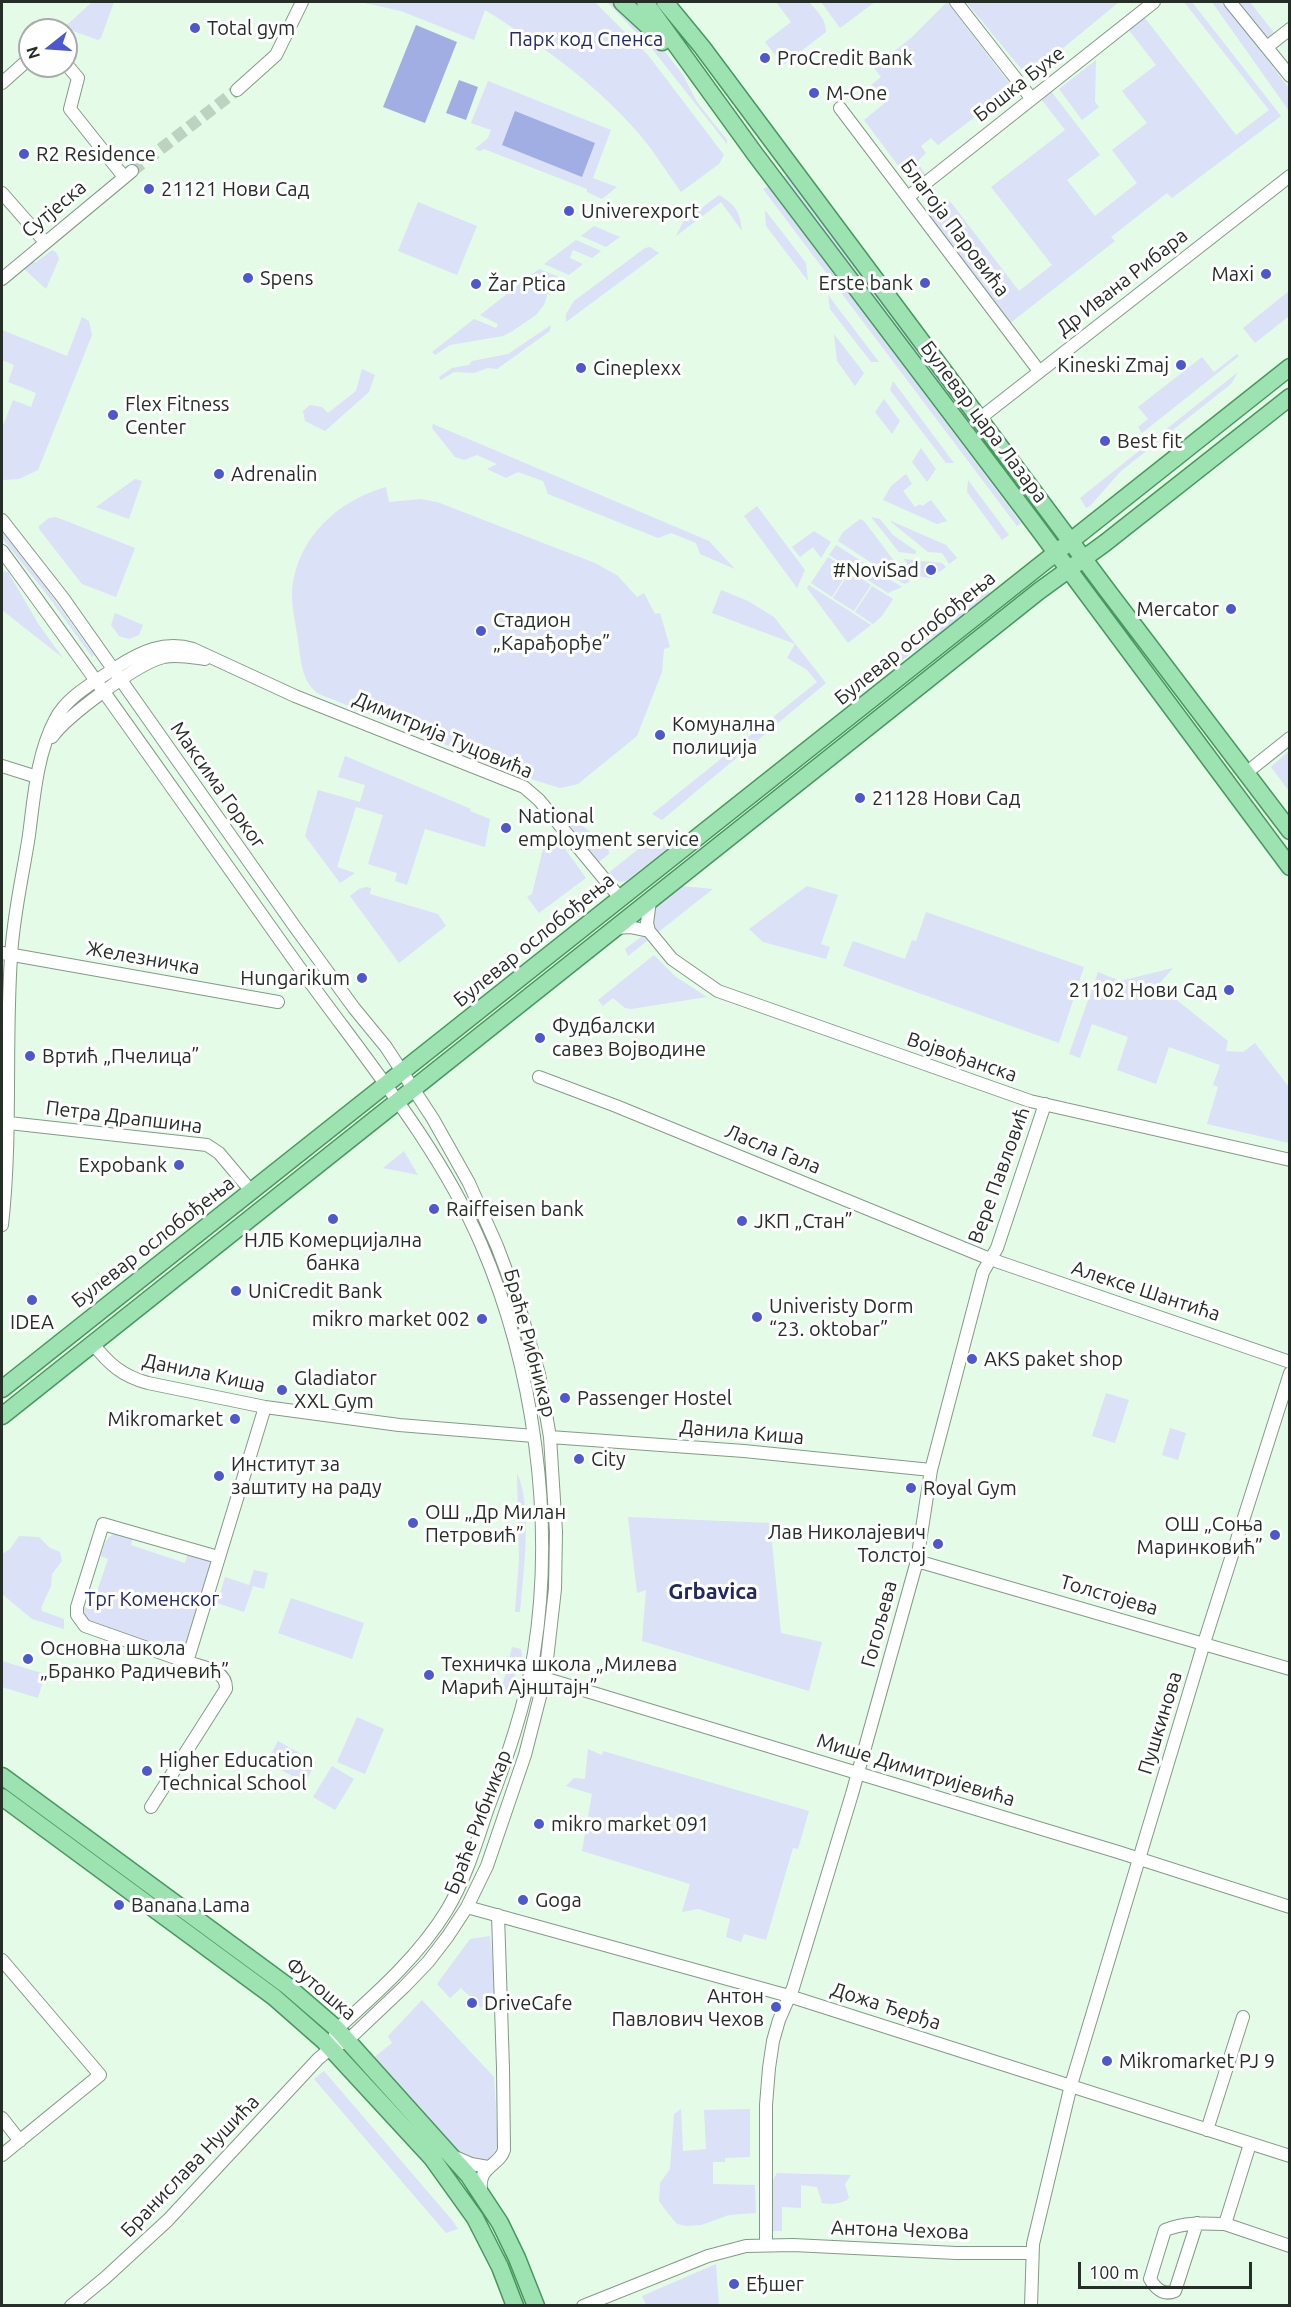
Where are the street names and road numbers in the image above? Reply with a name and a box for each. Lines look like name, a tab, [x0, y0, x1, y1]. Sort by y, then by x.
street label: Бошка Бухе	[969, 41, 1069, 127]
street label: Благоја Паровића	[896, 155, 1014, 301]
street label: Сутјеска	[17, 175, 91, 243]
street label: Др Ивана Рибара	[1052, 223, 1192, 341]
street label: Булевар цара Лазара	[915, 336, 1053, 508]
street label: Булевар ослобођења	[830, 566, 1000, 710]
street label: Димитрија Туцовића	[350, 686, 536, 784]
street label: Максима Горког	[165, 717, 271, 853]
street label: Булевар ослобођења	[449, 868, 619, 1012]
street label: Железничка	[84, 936, 202, 980]
street label: Војвођанска	[904, 1027, 1020, 1087]
street label: Петра Драпшина	[44, 1095, 204, 1139]
street label: Вере Павловић	[963, 1103, 1035, 1247]
street label: Ласла Гала	[722, 1119, 824, 1179]
street label: Булевар ослобођења	[67, 1171, 239, 1313]
street label: Алексе Шантића	[1069, 1256, 1223, 1326]
street label: Браће Рибникар	[499, 1266, 561, 1420]
street label: Данила Киша	[140, 1348, 268, 1398]
street label: Данила Киша	[679, 1415, 805, 1449]
street label: Толстојева	[1057, 1570, 1161, 1620]
street label: Гогољева	[856, 1578, 902, 1670]
street label: Пушкинова	[1133, 1669, 1187, 1777]
street label: Мише Димитријевића	[814, 1728, 1018, 1812]
street label: Браће Рибникар	[439, 1746, 517, 1898]
street label: Футошка	[281, 1953, 361, 2025]
street label: Дожа Ђерђа	[828, 1977, 944, 2035]
street label: Бранислава Нушића	[116, 2090, 264, 2242]
street label: Антона Чехова	[831, 2216, 969, 2244]

